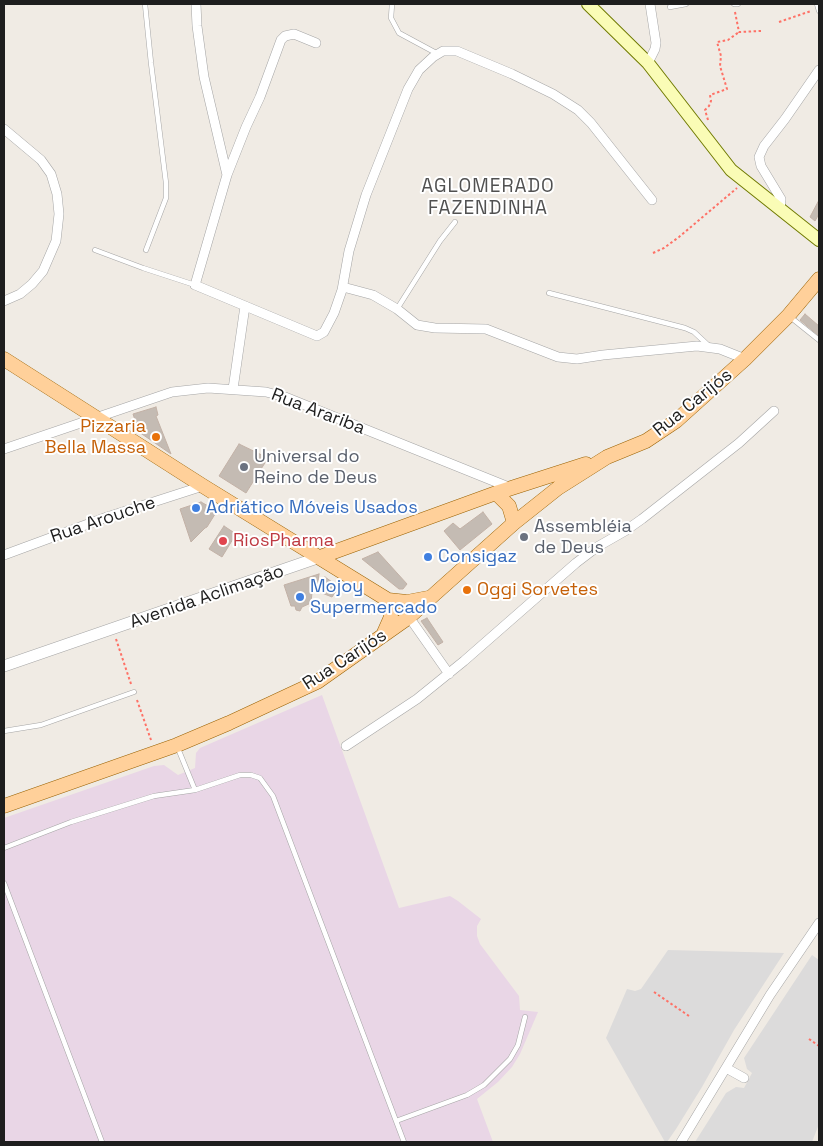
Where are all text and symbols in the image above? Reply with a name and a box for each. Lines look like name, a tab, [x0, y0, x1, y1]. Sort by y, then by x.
district label: AGLOMERADO FAZENDINHA	[420, 176, 556, 220]
street label: Rua Carijós	[649, 365, 737, 441]
street label: Rua Arariba	[268, 384, 368, 440]
place label: Pizzaria Bella Massa	[45, 416, 146, 458]
marker: Pizzaria Bella Massa	[150, 431, 162, 443]
place label: Universal do Reino de Deus	[254, 446, 377, 488]
marker: Universal do Reino de Deus	[238, 461, 250, 473]
street label: Rua Arouche	[48, 492, 158, 548]
place label: Adriático Móveis Usados	[206, 497, 418, 519]
marker: Adriático Móveis Usados	[190, 502, 202, 514]
place label: Assembléia de Deus	[534, 516, 632, 558]
place label: RiosPharma	[233, 530, 334, 552]
marker: Assembléia de Deus	[518, 531, 530, 543]
marker: RiosPharma	[217, 535, 229, 547]
place label: Consigaz	[438, 546, 517, 568]
marker: Consigaz	[422, 551, 434, 563]
street label: Avenida Aclimação	[127, 560, 287, 634]
place label: Mojoy Supermercado	[310, 576, 437, 618]
place label: Oggi Sorvetes	[477, 579, 598, 601]
marker: Oggi Sorvetes	[461, 584, 473, 596]
marker: Mojoy Supermercado	[294, 591, 306, 603]
street label: Rua Carijós	[299, 625, 391, 695]

